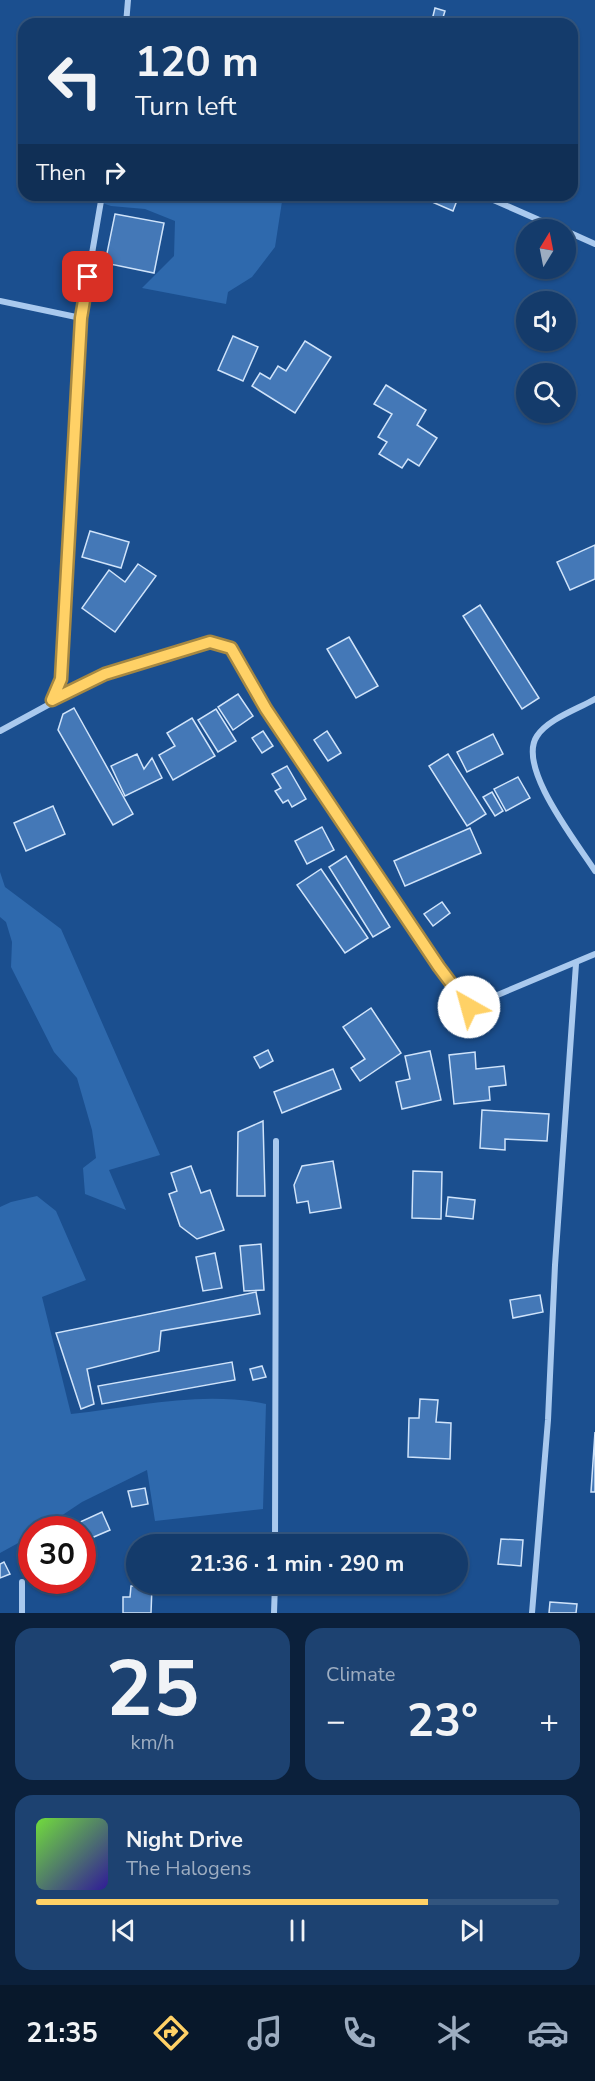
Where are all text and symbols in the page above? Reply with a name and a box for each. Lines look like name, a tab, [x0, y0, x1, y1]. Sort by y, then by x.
text: 120 m	[135, 34, 259, 91]
icon: left	[36, 42, 114, 120]
text: Turn left	[135, 88, 236, 125]
icon: right	[98, 156, 131, 189]
text: Then	[36, 158, 86, 188]
north arrow	[516, 219, 576, 279]
map controls	[516, 219, 576, 423]
pin	[62, 251, 113, 302]
icon: arrive	[71, 260, 104, 293]
button: sound	[516, 291, 576, 351]
button: search	[516, 363, 576, 423]
position arrow	[437, 975, 501, 1039]
speed limit sign: 30	[18, 1516, 96, 1594]
text: 21:36 · 1 min · 290 m	[190, 1549, 404, 1579]
text: 25	[106, 1636, 199, 1743]
text: Climate	[326, 1661, 395, 1688]
text: 23°	[407, 1691, 478, 1752]
text: −	[326, 1699, 346, 1744]
text: +	[539, 1699, 559, 1744]
text: km/h	[130, 1729, 175, 1756]
text: Night Drive	[126, 1825, 243, 1855]
text: The Halogens	[126, 1855, 251, 1882]
icon: previous	[107, 1914, 140, 1947]
icon: pause	[281, 1914, 314, 1947]
icon: next	[455, 1914, 488, 1947]
icon: directions	[150, 2012, 192, 2054]
icon: music	[244, 2012, 286, 2054]
icon: phone	[338, 2012, 380, 2054]
icon: climate	[433, 2012, 475, 2054]
icon: car	[527, 2012, 569, 2054]
text: 21:35	[26, 2015, 98, 2052]

